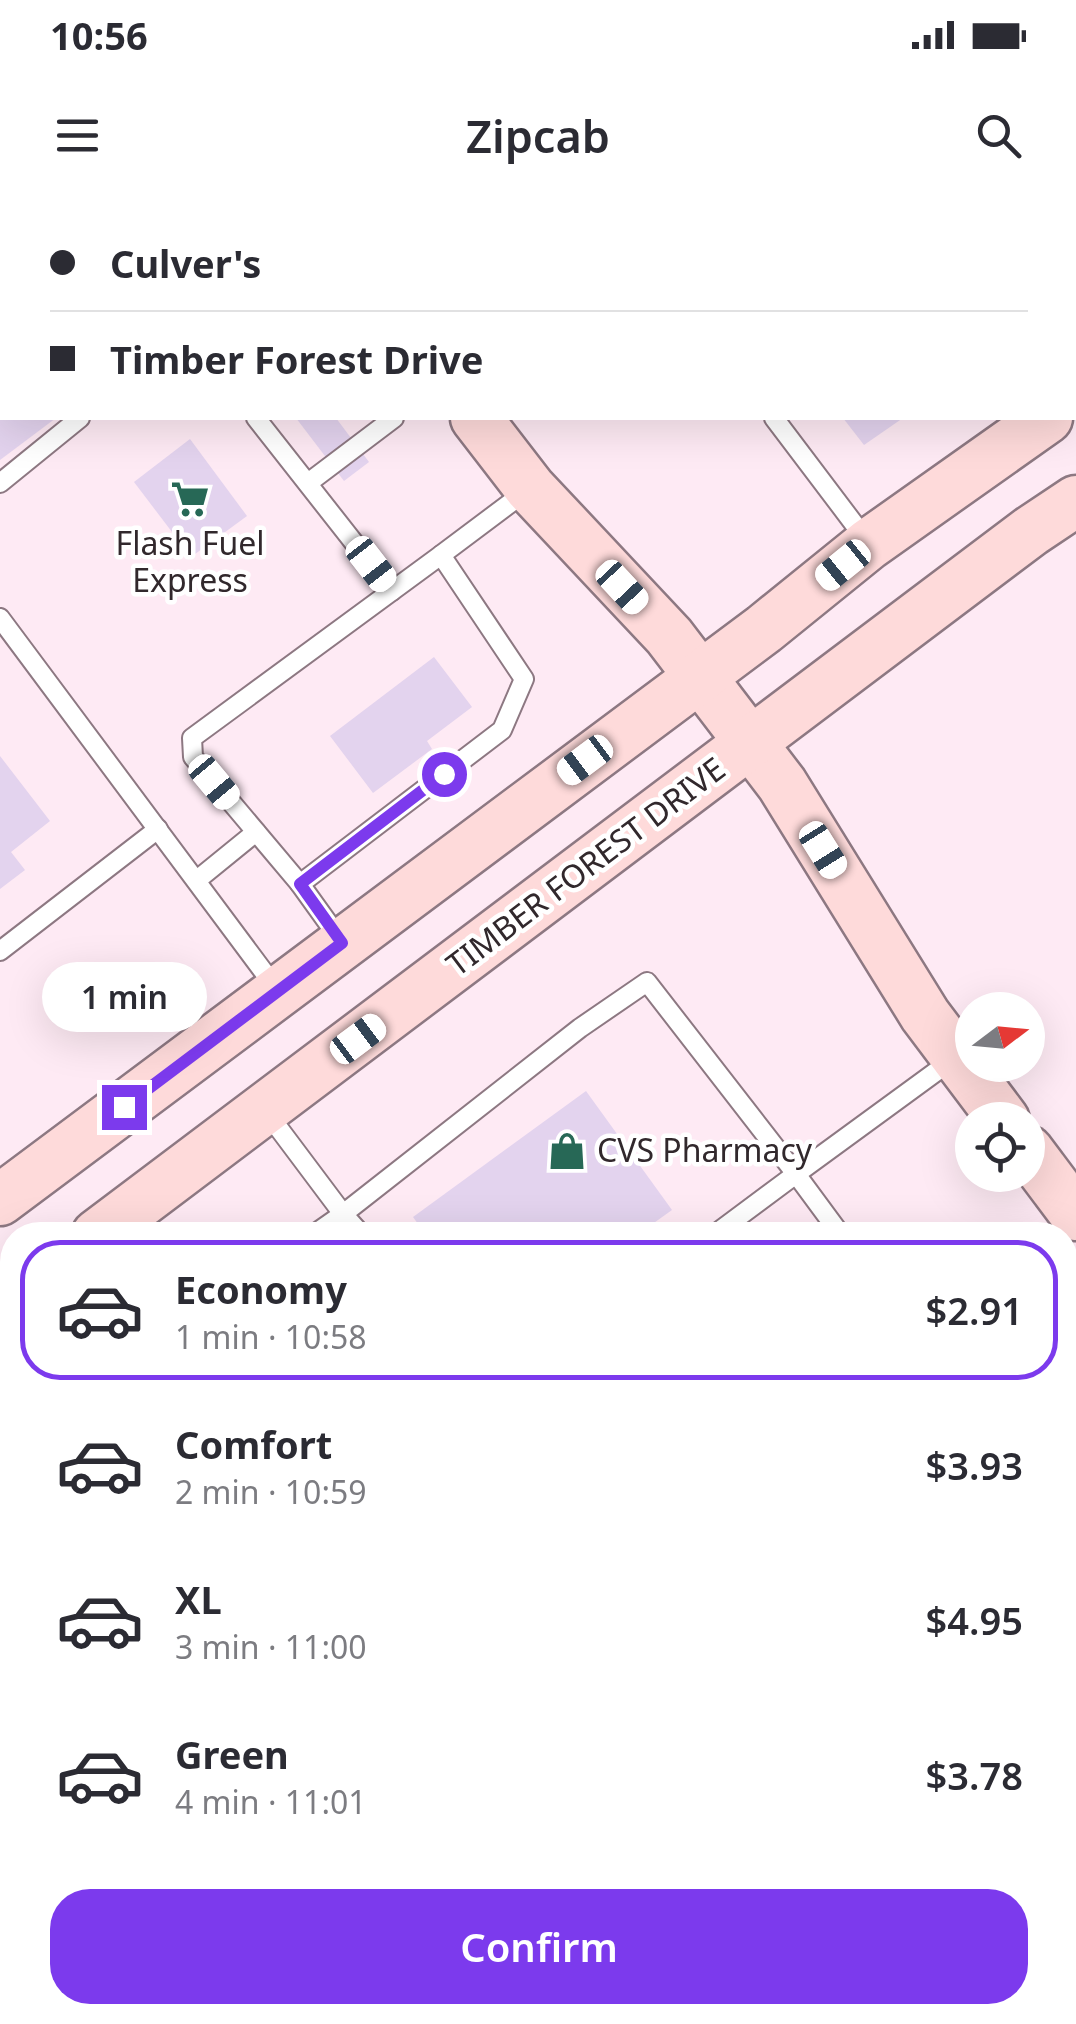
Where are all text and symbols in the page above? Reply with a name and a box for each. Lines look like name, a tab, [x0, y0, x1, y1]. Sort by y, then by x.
text: 10:56	[50, 9, 148, 61]
text: Zipcab	[466, 105, 610, 166]
icon: menu	[50, 108, 105, 163]
icon: search	[971, 108, 1026, 163]
text: Culver's	[110, 237, 261, 289]
text: Timber Forest Drive	[110, 333, 483, 385]
supermarket icon: Flash Fuel Express	[169, 478, 211, 520]
place label: Flash Fuel Express	[116, 521, 264, 601]
car	[341, 531, 401, 597]
car	[810, 534, 876, 596]
car	[591, 555, 653, 619]
car	[552, 730, 618, 790]
street label: TIMBER FOREST DRIVE	[437, 747, 733, 985]
car	[183, 749, 245, 815]
route start	[422, 752, 467, 797]
car	[794, 817, 852, 883]
callout: 1 min	[42, 962, 206, 1032]
text: 1 min	[81, 975, 168, 1018]
north arrow	[955, 992, 1045, 1082]
map controls	[955, 992, 1045, 1192]
car	[325, 1009, 391, 1069]
route end	[102, 1085, 147, 1130]
button: locate	[955, 1102, 1045, 1192]
place label: CVS Pharmacy	[597, 1128, 813, 1171]
shop icon: CVS Pharmacy	[546, 1130, 588, 1172]
text: Economy	[175, 1263, 347, 1315]
icon: car	[55, 1265, 145, 1355]
text: $2.91	[926, 1284, 1023, 1336]
text: 1 min · 10:58	[175, 1315, 367, 1358]
text: Comfort	[175, 1418, 332, 1470]
icon: car	[55, 1420, 145, 1510]
text: $3.93	[926, 1439, 1023, 1491]
text: 2 min · 10:59	[175, 1470, 367, 1513]
text: XL	[175, 1573, 222, 1625]
icon: car	[55, 1575, 145, 1665]
text: $4.95	[926, 1594, 1023, 1646]
text: 3 min · 11:00	[175, 1625, 367, 1668]
text: Green	[175, 1728, 289, 1780]
icon: car	[55, 1730, 145, 1820]
text: $3.78	[926, 1749, 1023, 1801]
text: 4 min · 11:01	[175, 1780, 367, 1823]
button: Confirm	[50, 1889, 1028, 2004]

